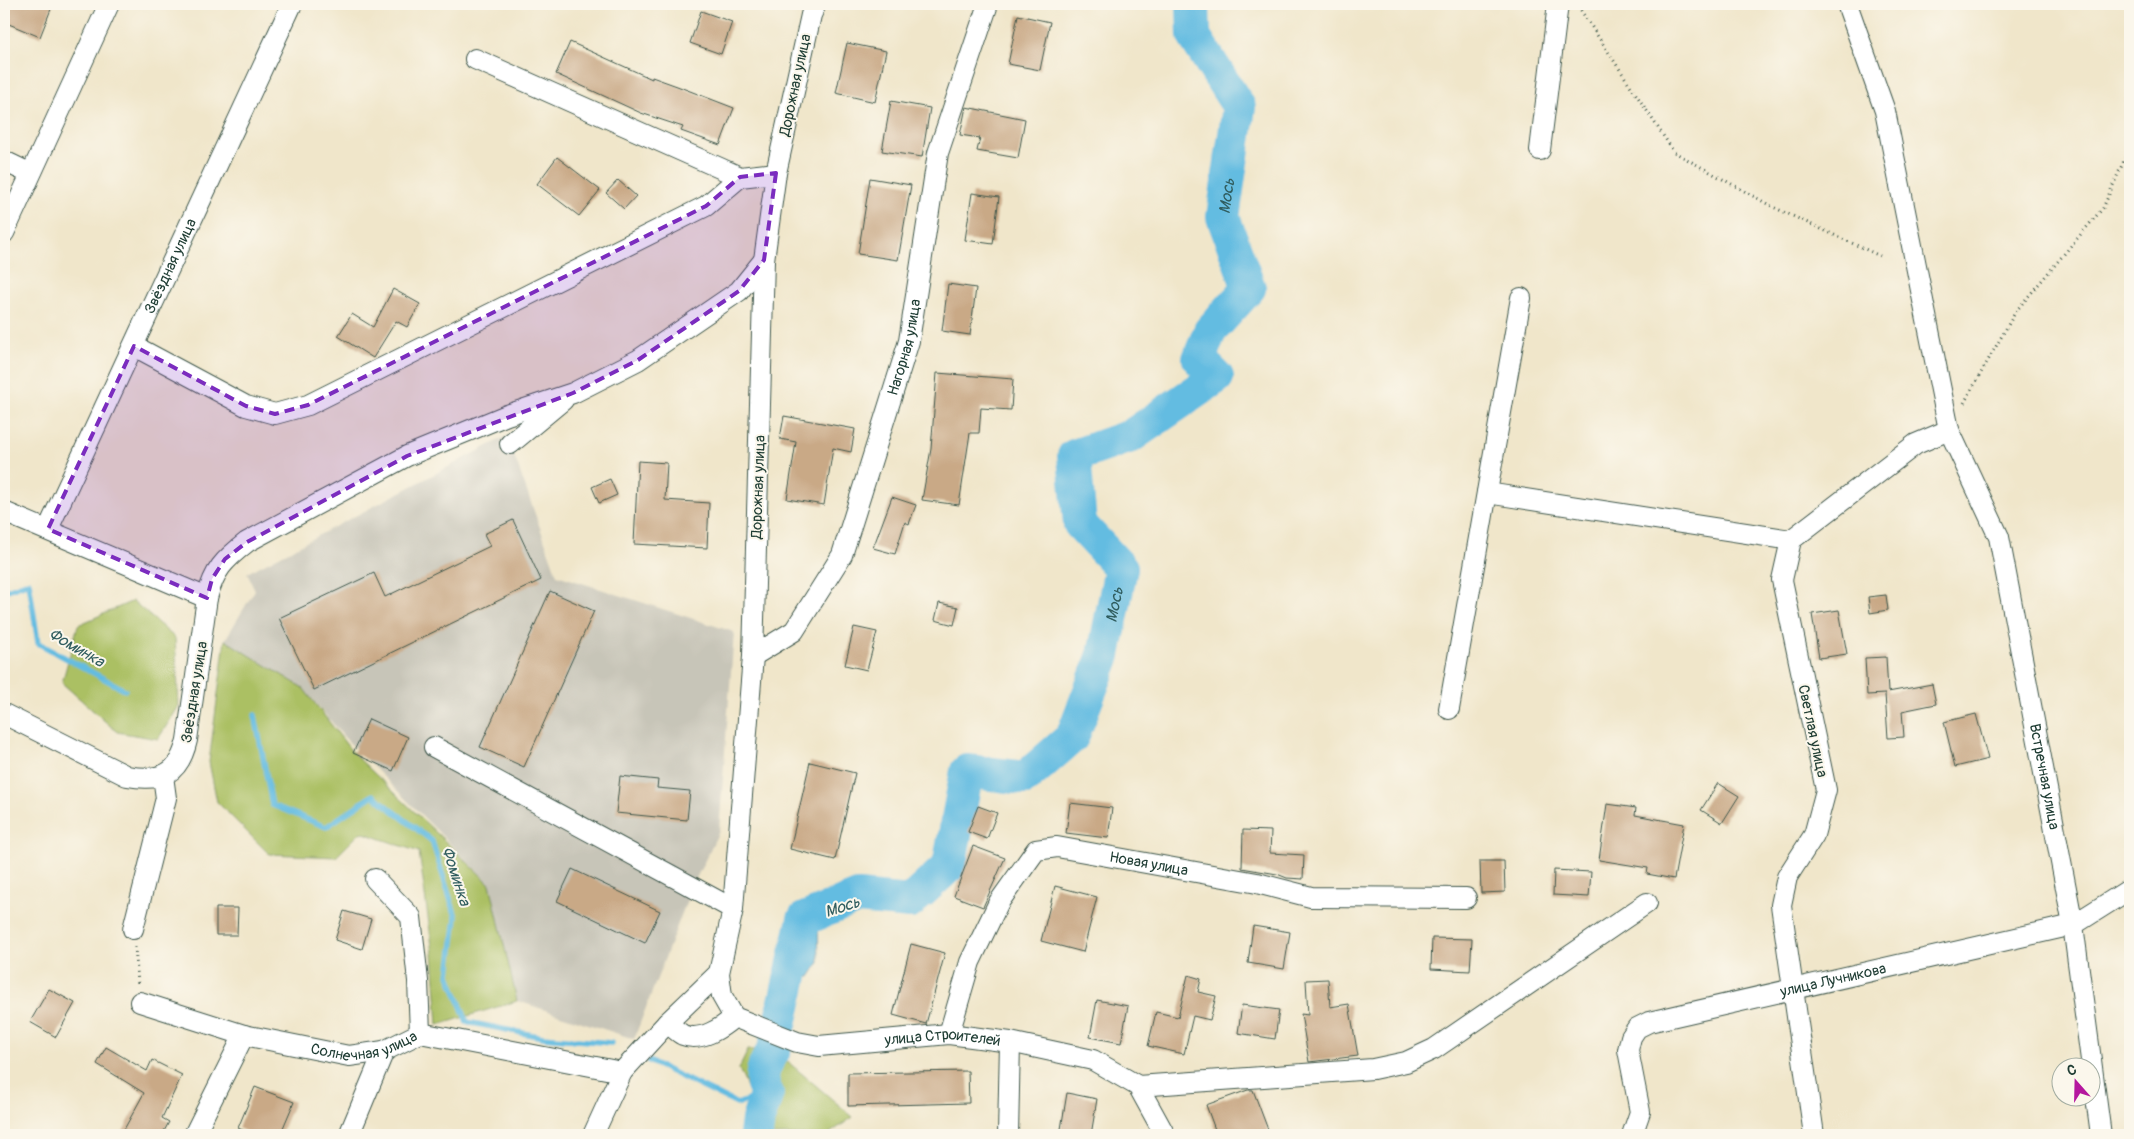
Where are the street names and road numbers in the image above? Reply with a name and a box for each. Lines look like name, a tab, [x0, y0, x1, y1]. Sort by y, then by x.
street label: Дорожная улица	[775, 32, 816, 139]
street label: Звёздная улица	[140, 216, 201, 317]
street label: Нагорная улица	[883, 298, 925, 398]
street label: Дорожная улица	[747, 435, 770, 540]
street label: Звёздная улица	[177, 640, 212, 744]
street label: Светлая улица	[1793, 683, 1832, 779]
street label: Встречная улица	[2025, 722, 2064, 831]
street label: Новая улица	[1108, 848, 1190, 880]
street label: улица Лучникова	[1778, 959, 1888, 1002]
street label: улица Строителей	[883, 1025, 1002, 1051]
street label: Солнечная улица	[309, 1027, 420, 1066]

